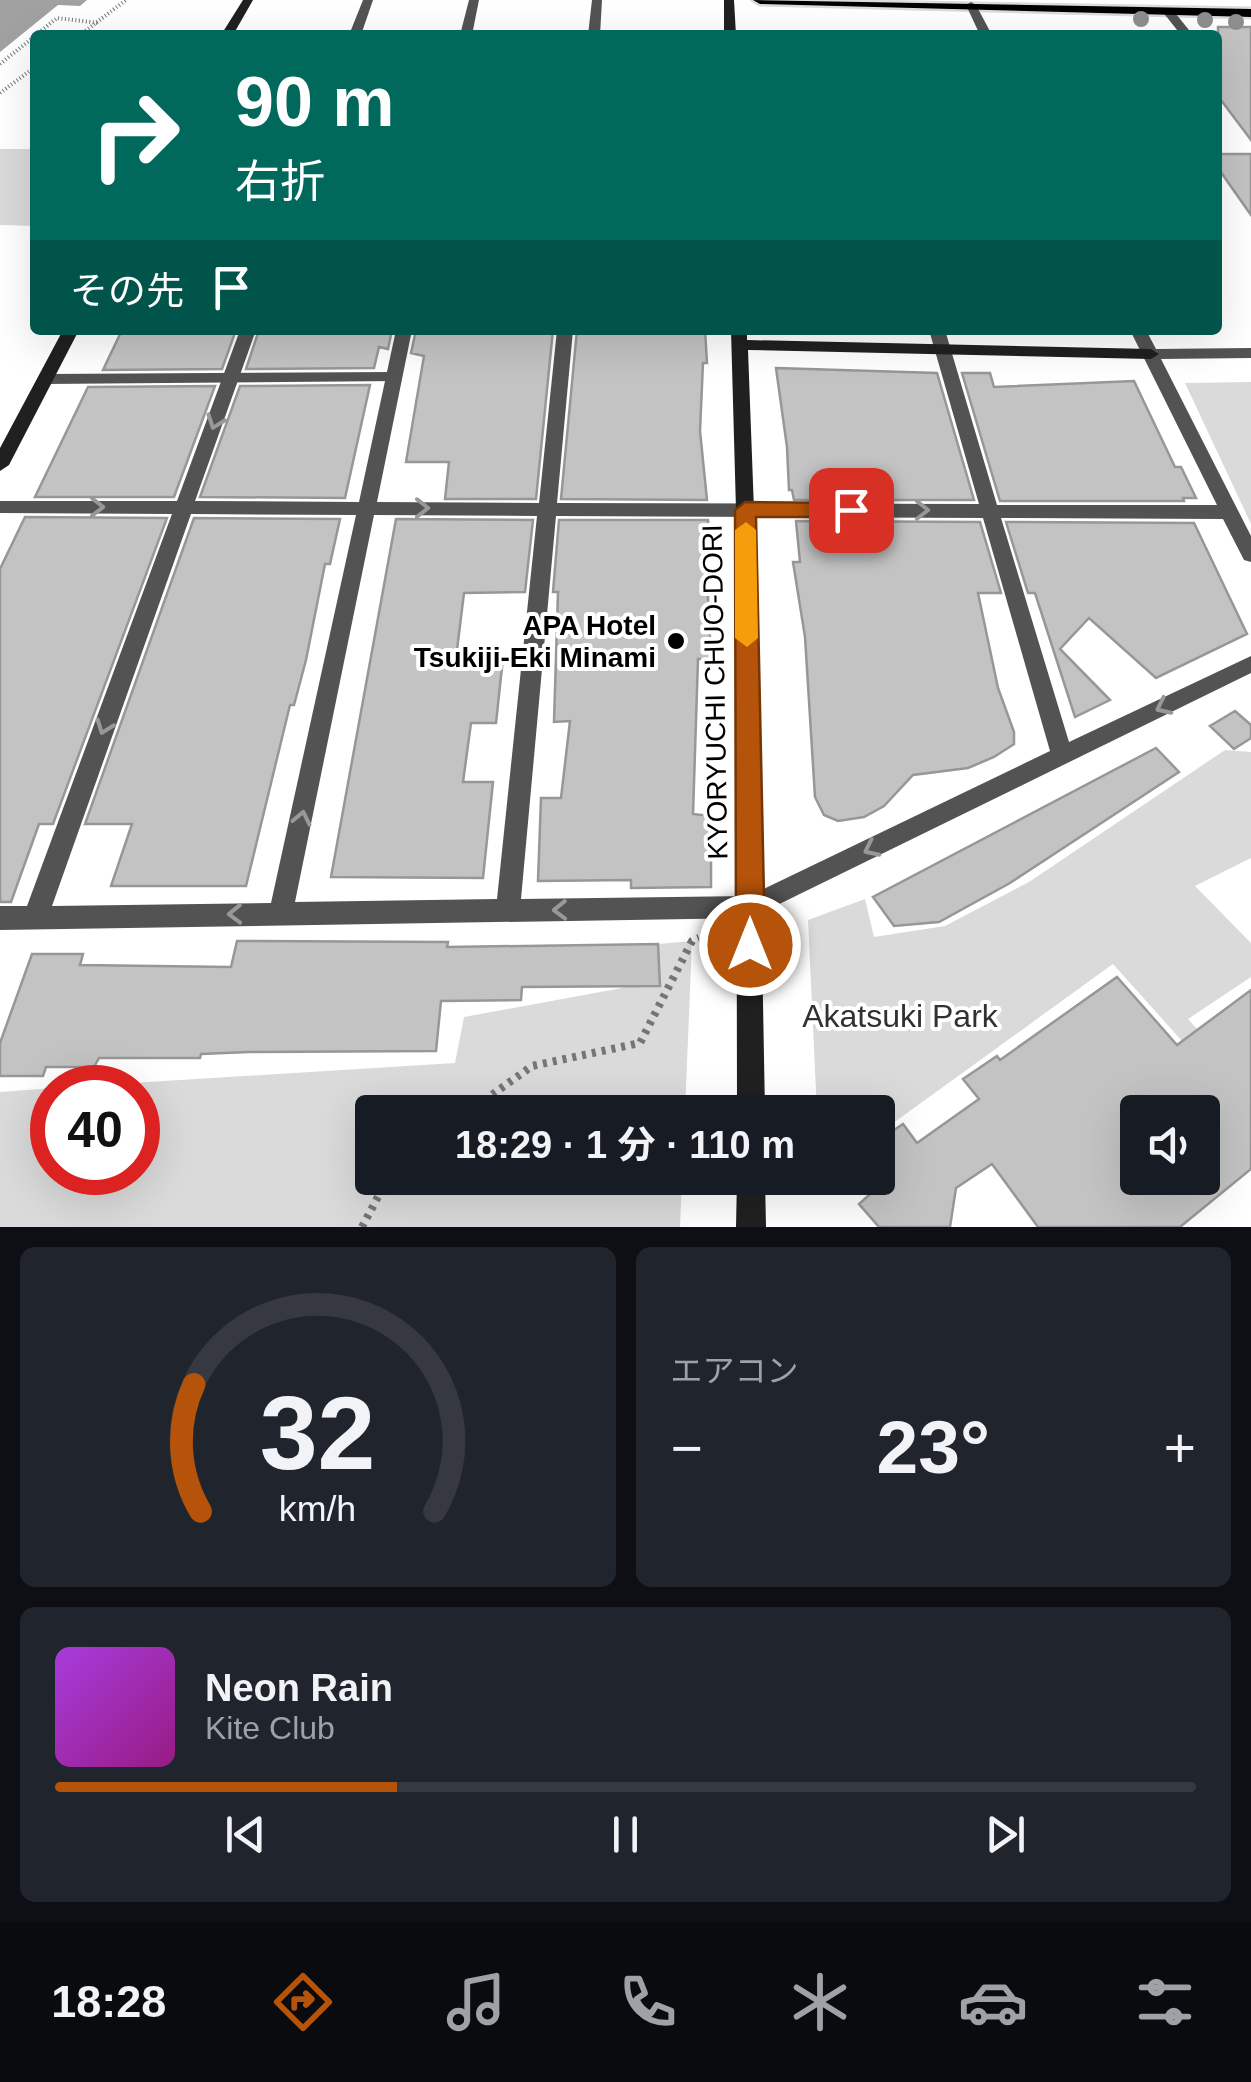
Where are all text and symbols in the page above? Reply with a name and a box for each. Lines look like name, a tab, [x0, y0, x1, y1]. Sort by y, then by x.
text: 90 m	[235, 63, 395, 141]
icon: right	[70, 70, 200, 200]
text: 右折	[235, 156, 325, 207]
icon: arrive	[204, 260, 259, 315]
text: その先	[70, 270, 184, 312]
one-way arrow	[206, 412, 227, 429]
pin	[809, 468, 894, 553]
icon: arrive	[824, 483, 879, 538]
one-way arrow	[90, 496, 106, 518]
one-way arrow	[416, 497, 431, 519]
one-way arrow	[916, 499, 931, 521]
street label: KYORYUCHI CHUO-DORI	[697, 524, 733, 860]
place label: APA Hotel Tsukiji-Eki Minami	[414, 610, 656, 673]
marker: APA Hotel Tsukiji-Eki Minami	[665, 630, 687, 652]
one-way arrow	[1156, 694, 1174, 714]
one-way arrow	[95, 718, 116, 735]
one-way arrow	[290, 810, 311, 827]
one-way arrow	[863, 836, 881, 856]
position arrow	[698, 893, 802, 997]
one-way arrow	[551, 899, 567, 920]
one-way arrow	[226, 904, 242, 925]
park label: Akatsuki Park	[802, 998, 999, 1034]
speed limit sign: 40	[30, 1065, 160, 1195]
map controls	[1120, 1095, 1220, 1195]
button: sound	[1120, 1095, 1220, 1195]
text: 18:29 · 1 分 · 110 m	[455, 1124, 795, 1166]
text: エアコン	[671, 1353, 799, 1389]
text: 32	[260, 1375, 376, 1491]
text: 23°	[877, 1405, 990, 1489]
text: −	[671, 1417, 703, 1479]
text: +	[1164, 1417, 1196, 1479]
text: km/h	[279, 1489, 356, 1529]
text: Neon Rain	[205, 1667, 393, 1709]
text: Kite Club	[205, 1710, 335, 1746]
icon: previous	[218, 1807, 273, 1862]
icon: pause	[598, 1807, 653, 1862]
icon: next	[978, 1807, 1033, 1862]
icon: directions	[268, 1967, 338, 2037]
icon: music	[441, 1967, 511, 2037]
icon: phone	[613, 1967, 683, 2037]
icon: climate	[785, 1967, 855, 2037]
icon: car	[958, 1967, 1028, 2037]
icon: filters	[1130, 1967, 1200, 2037]
text: 18:28	[51, 1976, 166, 2027]

